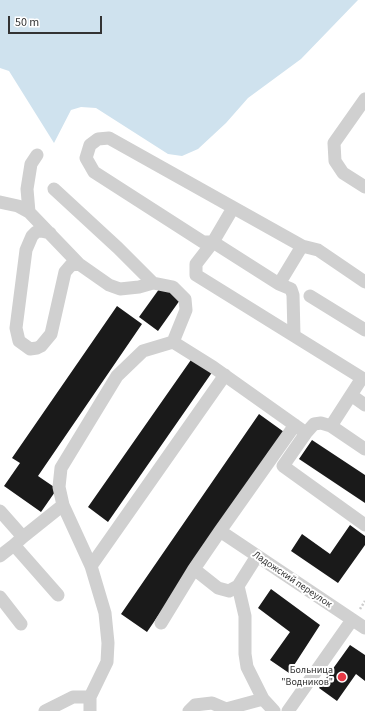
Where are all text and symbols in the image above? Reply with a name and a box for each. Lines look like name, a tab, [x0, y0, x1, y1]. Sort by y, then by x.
scale bar	[10, 8, 104, 34]
text: 50 m	[15, 14, 39, 31]
street label: Ладожский переулок	[250, 549, 334, 611]
place label: Больница "Водников"	[281, 665, 333, 688]
marker: Больница "Водников"	[336, 671, 348, 683]

